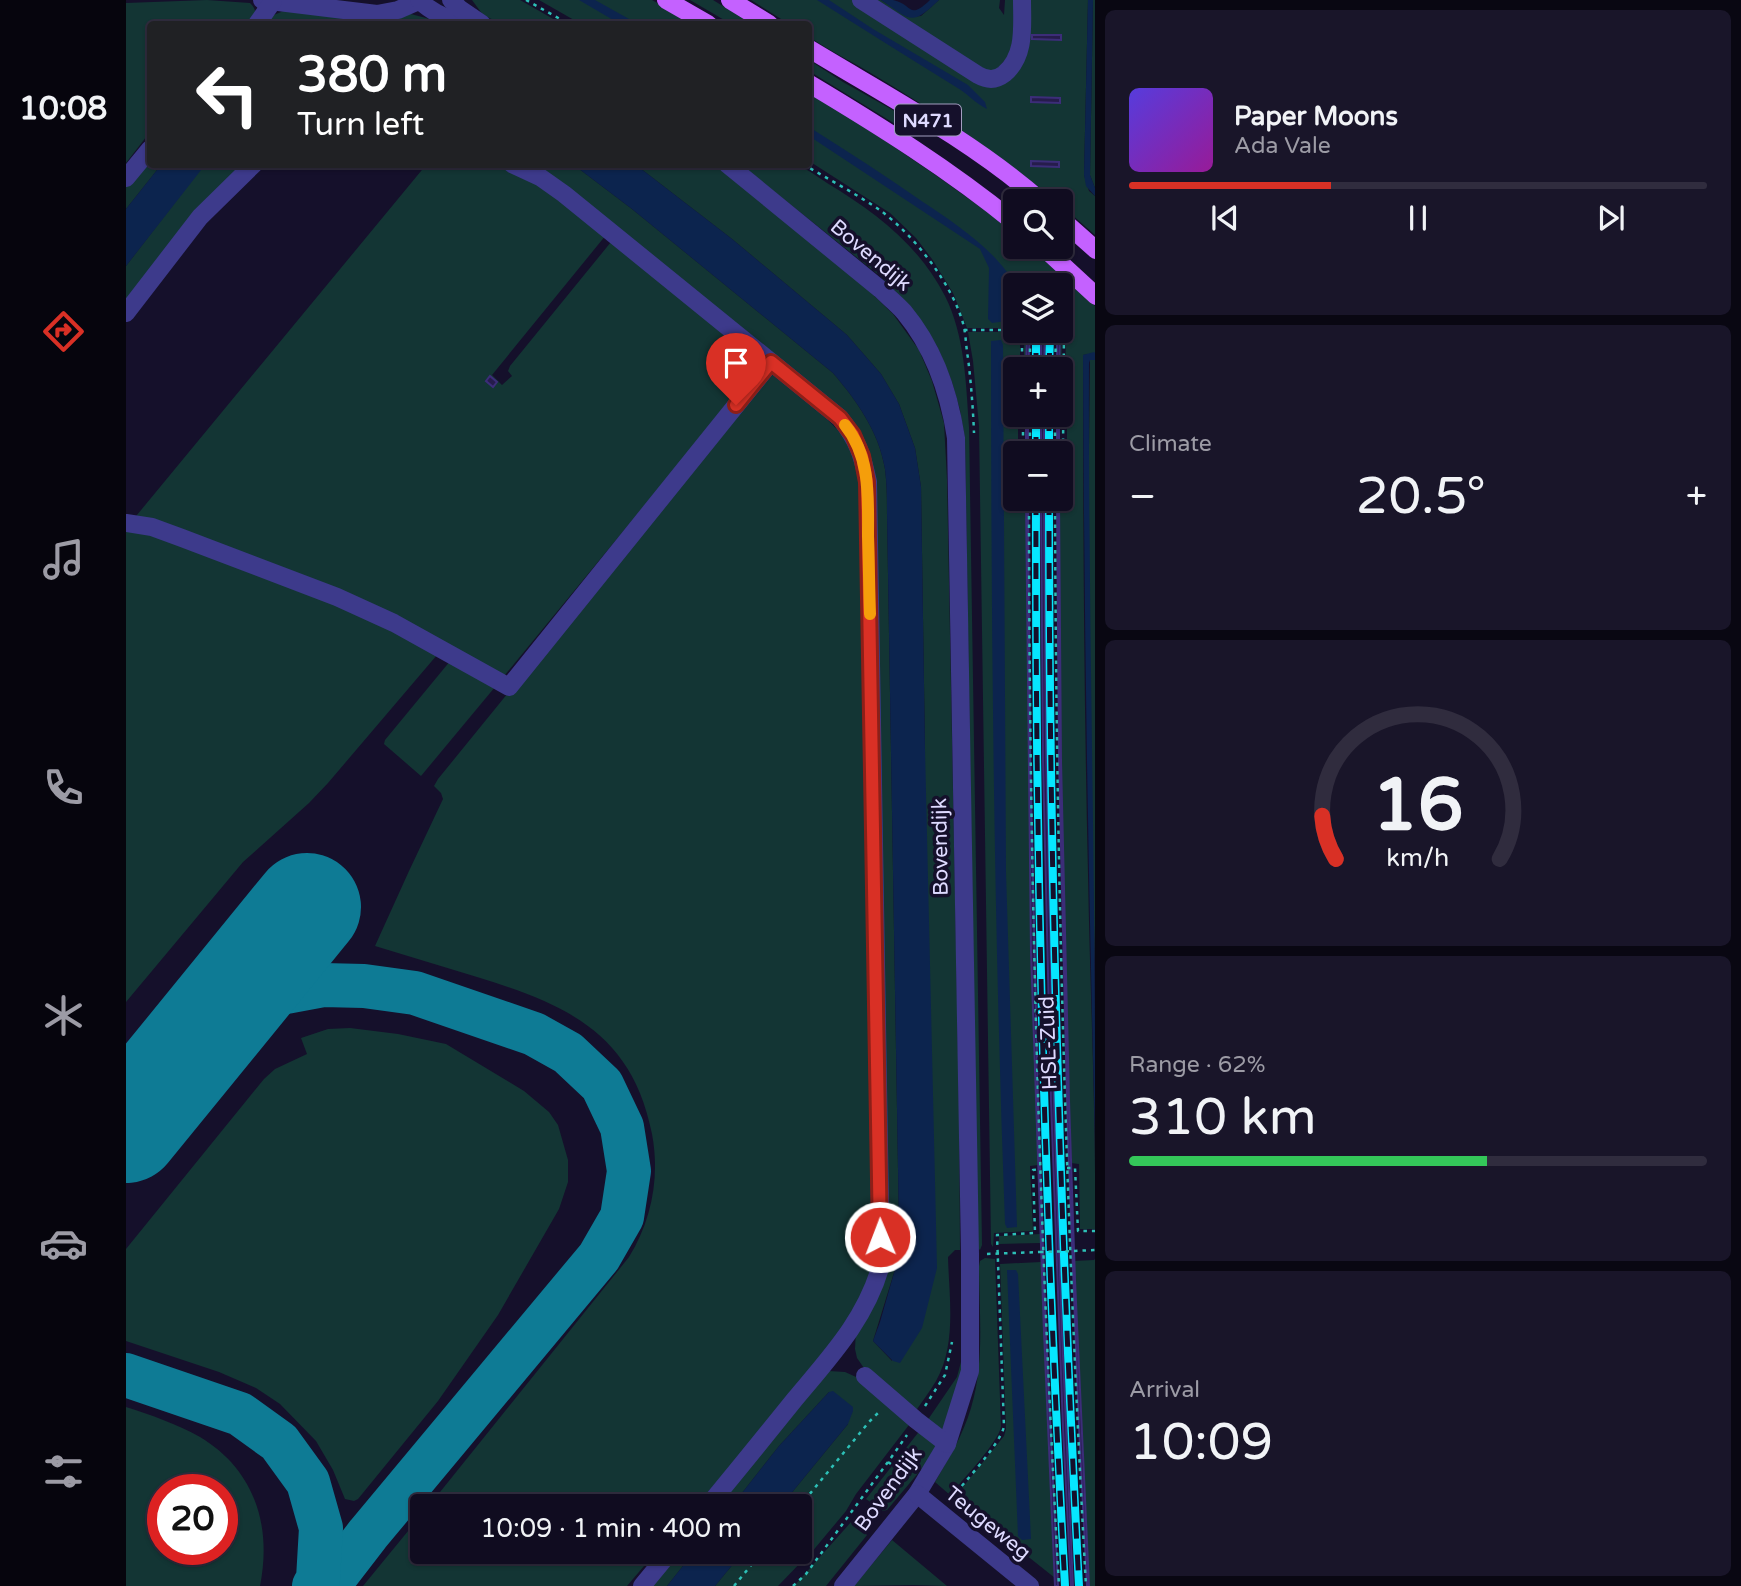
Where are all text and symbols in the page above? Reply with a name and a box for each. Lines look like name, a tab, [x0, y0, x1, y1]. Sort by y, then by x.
text: 380 m	[297, 46, 447, 105]
icon: left	[182, 49, 273, 140]
text: 10:08	[19, 90, 107, 128]
text: Paper Moons	[1234, 101, 1398, 132]
road number: N471	[895, 104, 961, 136]
text: Turn left	[297, 106, 424, 144]
text: Ada Vale	[1234, 132, 1331, 160]
map controls	[1003, 189, 1073, 511]
button: search	[1003, 189, 1073, 259]
icon: previous	[1206, 199, 1244, 237]
icon: pause	[1399, 199, 1437, 237]
icon: next	[1592, 199, 1630, 237]
street label: Bovendijk	[825, 214, 916, 296]
button: layers	[1003, 273, 1073, 343]
icon: directions	[39, 307, 88, 356]
pin	[706, 333, 766, 405]
icon: arrive	[717, 344, 755, 382]
button: +	[1003, 357, 1073, 427]
text: Climate	[1129, 430, 1212, 458]
button: −	[1003, 441, 1073, 511]
text: 20.5°	[1356, 465, 1486, 528]
text: −	[1129, 474, 1156, 520]
text: +	[1686, 474, 1707, 520]
icon: music	[39, 535, 88, 584]
text: 16	[1372, 762, 1464, 850]
icon: phone	[39, 763, 88, 812]
street label: Bovendijk	[927, 798, 954, 896]
text: km/h	[1387, 843, 1449, 873]
icon: climate	[39, 991, 88, 1040]
street label: HSL-Zuid	[1034, 996, 1063, 1090]
text: Range · 62%	[1129, 1051, 1265, 1079]
text: 310 km	[1129, 1086, 1317, 1149]
position arrow	[843, 1200, 917, 1274]
icon: car	[39, 1219, 88, 1268]
text: Arrival	[1129, 1376, 1200, 1404]
text: 10:09	[1129, 1411, 1273, 1474]
street label: Bovendijk	[849, 1442, 927, 1536]
icon: filters	[39, 1447, 88, 1496]
speed limit sign: 20	[147, 1474, 238, 1565]
street label: Teugeweg	[940, 1481, 1035, 1565]
text: 10:09 · 1 min · 400 m	[480, 1513, 742, 1544]

